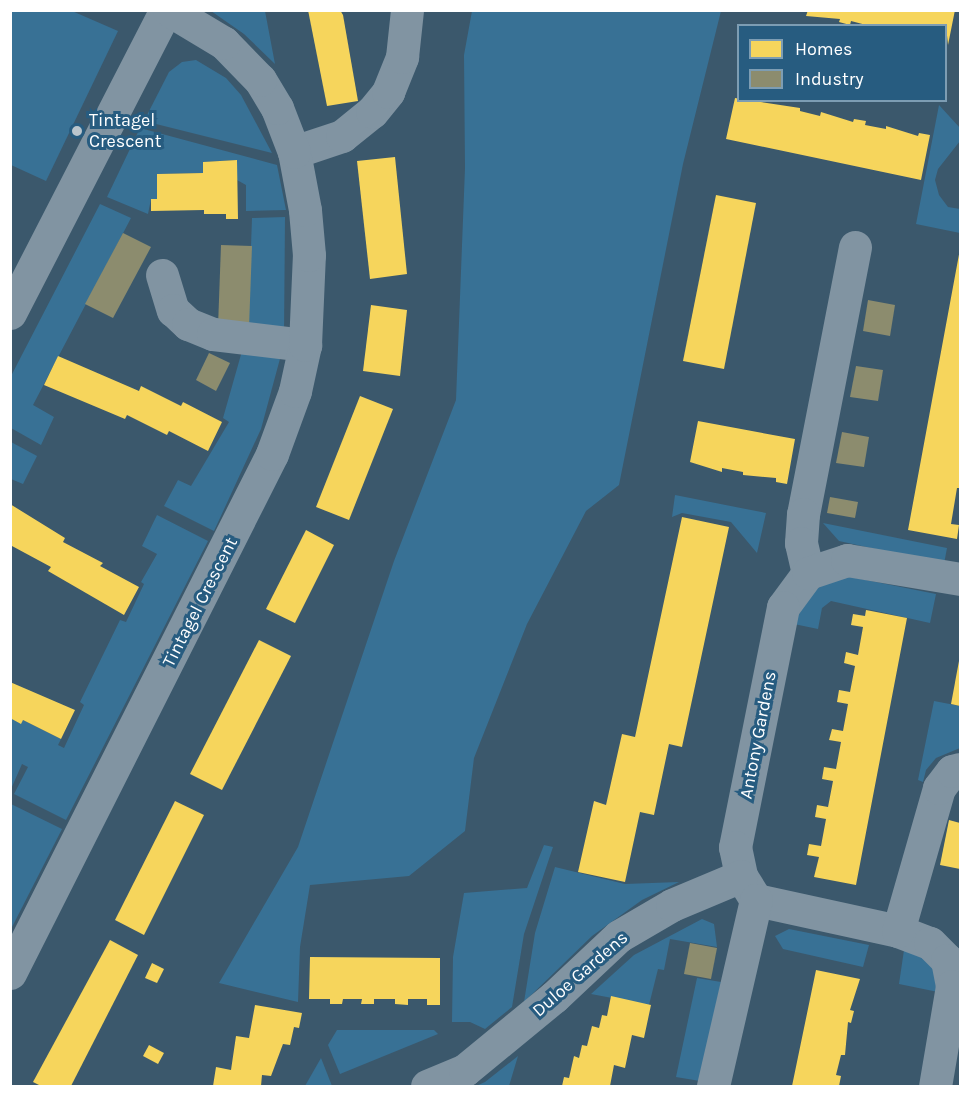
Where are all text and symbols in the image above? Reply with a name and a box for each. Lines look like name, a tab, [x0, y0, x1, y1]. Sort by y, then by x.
legend	[737, 24, 947, 102]
text: Homes	[795, 38, 852, 60]
text: Industry	[795, 68, 864, 90]
place label: Tintagel Crescent	[89, 110, 161, 152]
marker: Tintagel Crescent	[70, 124, 84, 138]
street label: Tintagel Crescent	[158, 533, 242, 671]
street label: Antony Gardens	[735, 669, 781, 801]
street label: Duloe Gardens	[528, 927, 632, 1021]

